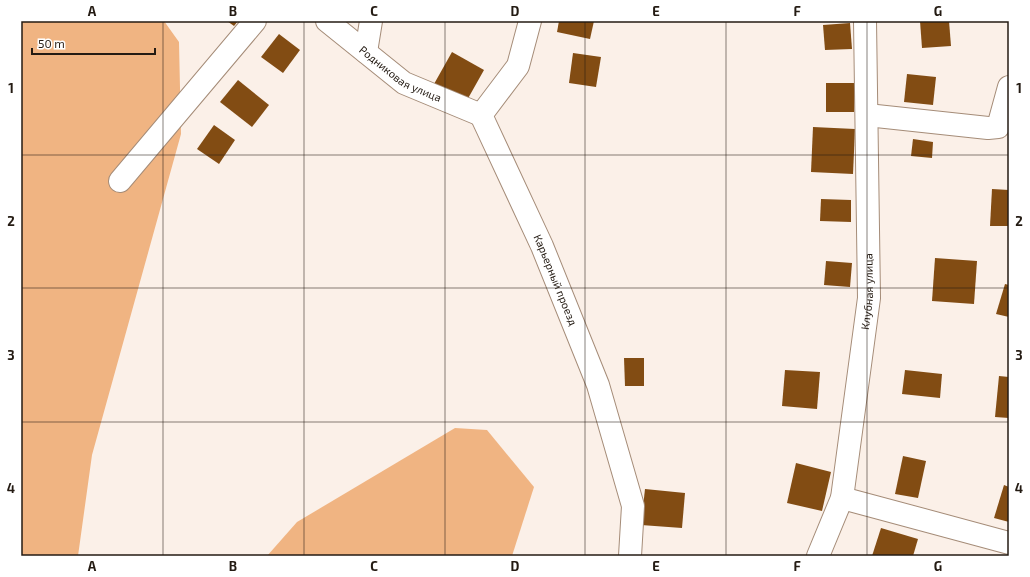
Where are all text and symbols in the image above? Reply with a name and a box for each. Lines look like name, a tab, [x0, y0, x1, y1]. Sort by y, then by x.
text: A	[88, 3, 97, 19]
text: B	[229, 3, 237, 19]
text: C	[370, 3, 378, 19]
text: D	[511, 3, 520, 19]
text: E	[652, 3, 660, 19]
text: F	[793, 3, 801, 19]
text: G	[934, 3, 942, 19]
scale bar	[32, 30, 155, 56]
text: 50 m	[38, 36, 65, 50]
street label: Родниковая улица	[357, 43, 444, 104]
text: 1	[8, 80, 14, 96]
text: 1	[1016, 80, 1022, 96]
text: 2	[7, 213, 15, 229]
text: 2	[1015, 213, 1023, 229]
street label: Карьерный проезд	[531, 232, 581, 328]
street label: Клубная улица	[858, 253, 876, 330]
text: 3	[7, 347, 15, 363]
text: 3	[1015, 347, 1023, 363]
text: 4	[7, 480, 15, 496]
text: 4	[1015, 480, 1023, 496]
text: A	[88, 558, 97, 574]
text: B	[229, 558, 237, 574]
text: C	[370, 558, 378, 574]
text: D	[511, 558, 520, 574]
text: E	[652, 558, 660, 574]
text: F	[793, 558, 801, 574]
text: G	[934, 558, 942, 574]

